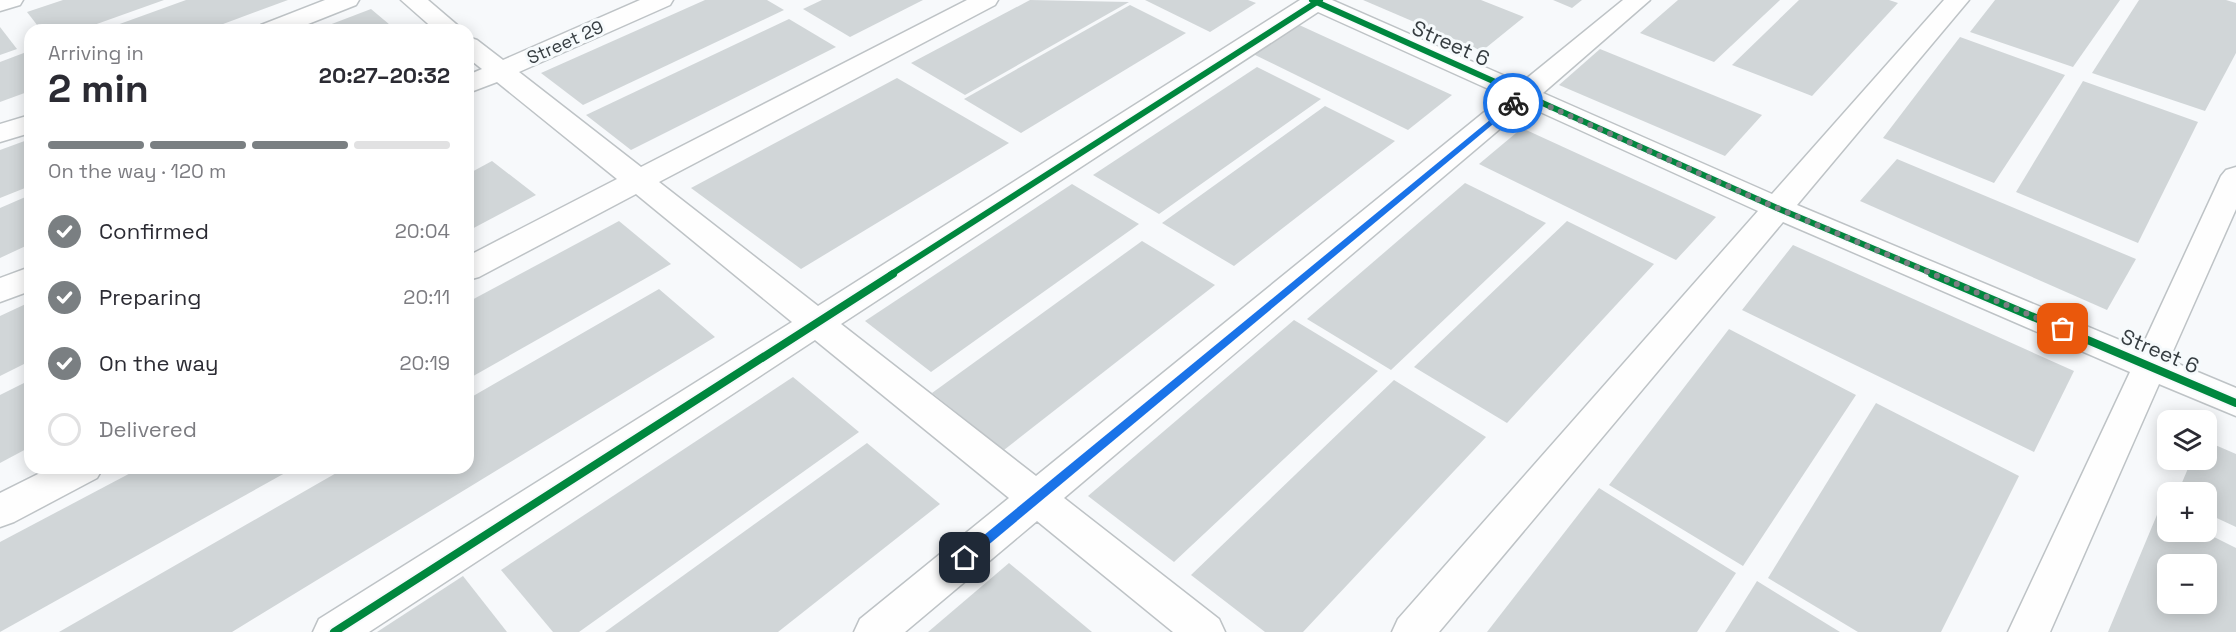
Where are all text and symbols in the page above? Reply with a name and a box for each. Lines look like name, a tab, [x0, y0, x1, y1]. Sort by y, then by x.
street label: Street 6	[1408, 14, 1494, 72]
street label: Street 29	[523, 15, 607, 69]
text: Arriving in	[48, 40, 144, 66]
text: 20:27–20:32	[319, 61, 450, 89]
text: 2 min	[48, 64, 149, 113]
courier	[1483, 73, 1543, 133]
icon: bike	[1497, 87, 1530, 120]
text: On the way · 120 m	[48, 158, 226, 184]
icon: check	[48, 215, 81, 248]
text: Confirmed	[99, 217, 209, 245]
text: 20:04	[395, 218, 450, 244]
icon: check	[48, 281, 81, 314]
text: Preparing	[99, 283, 201, 311]
text: 20:11	[403, 284, 450, 310]
pin	[2037, 303, 2088, 354]
icon: bag	[2046, 312, 2079, 345]
street label: Street 6	[2117, 322, 2203, 380]
icon: check	[48, 347, 81, 380]
text: On the way	[99, 349, 218, 377]
text: 20:19	[399, 350, 450, 376]
map controls	[2157, 410, 2217, 614]
button: layers	[2157, 410, 2217, 470]
text: Delivered	[99, 415, 197, 443]
button: +	[2157, 482, 2217, 542]
pin	[939, 532, 990, 583]
icon: home	[948, 541, 981, 574]
button: −	[2157, 554, 2217, 614]

